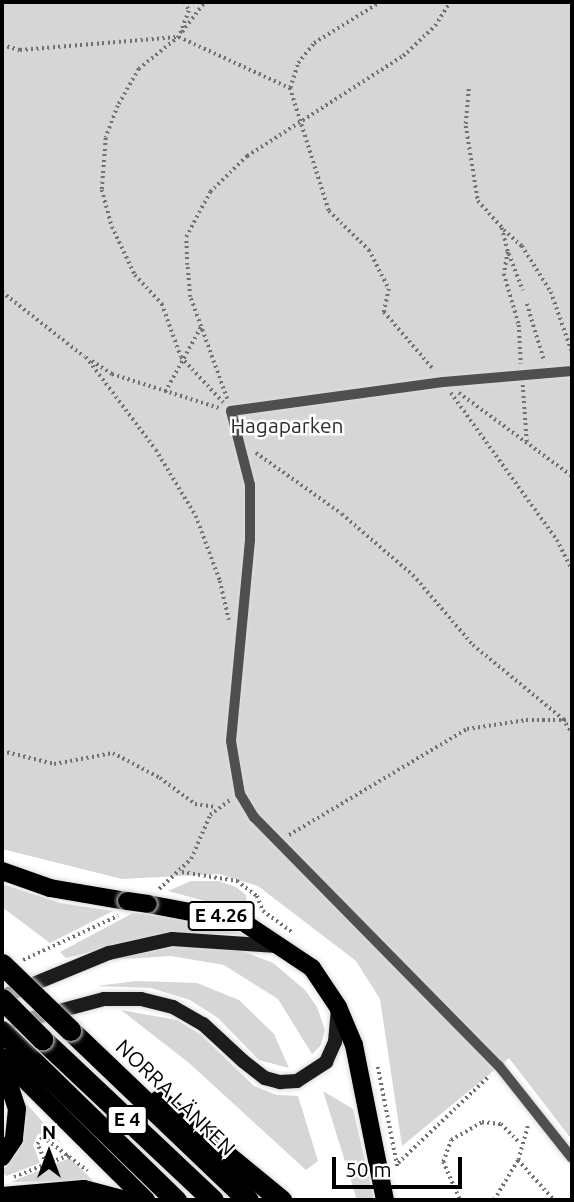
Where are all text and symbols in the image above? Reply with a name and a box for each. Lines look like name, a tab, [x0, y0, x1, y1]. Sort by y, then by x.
park label: Hagaparken	[230, 412, 344, 438]
road number: E 4.26	[186, 900, 256, 932]
street label: NORRA LÄNKEN	[111, 1034, 241, 1160]
road number: E 4	[106, 1104, 148, 1136]
north arrow	[14, 1118, 84, 1188]
text: N	[42, 1121, 56, 1143]
scale bar	[336, 1142, 466, 1186]
text: 50 m	[345, 1157, 392, 1181]

